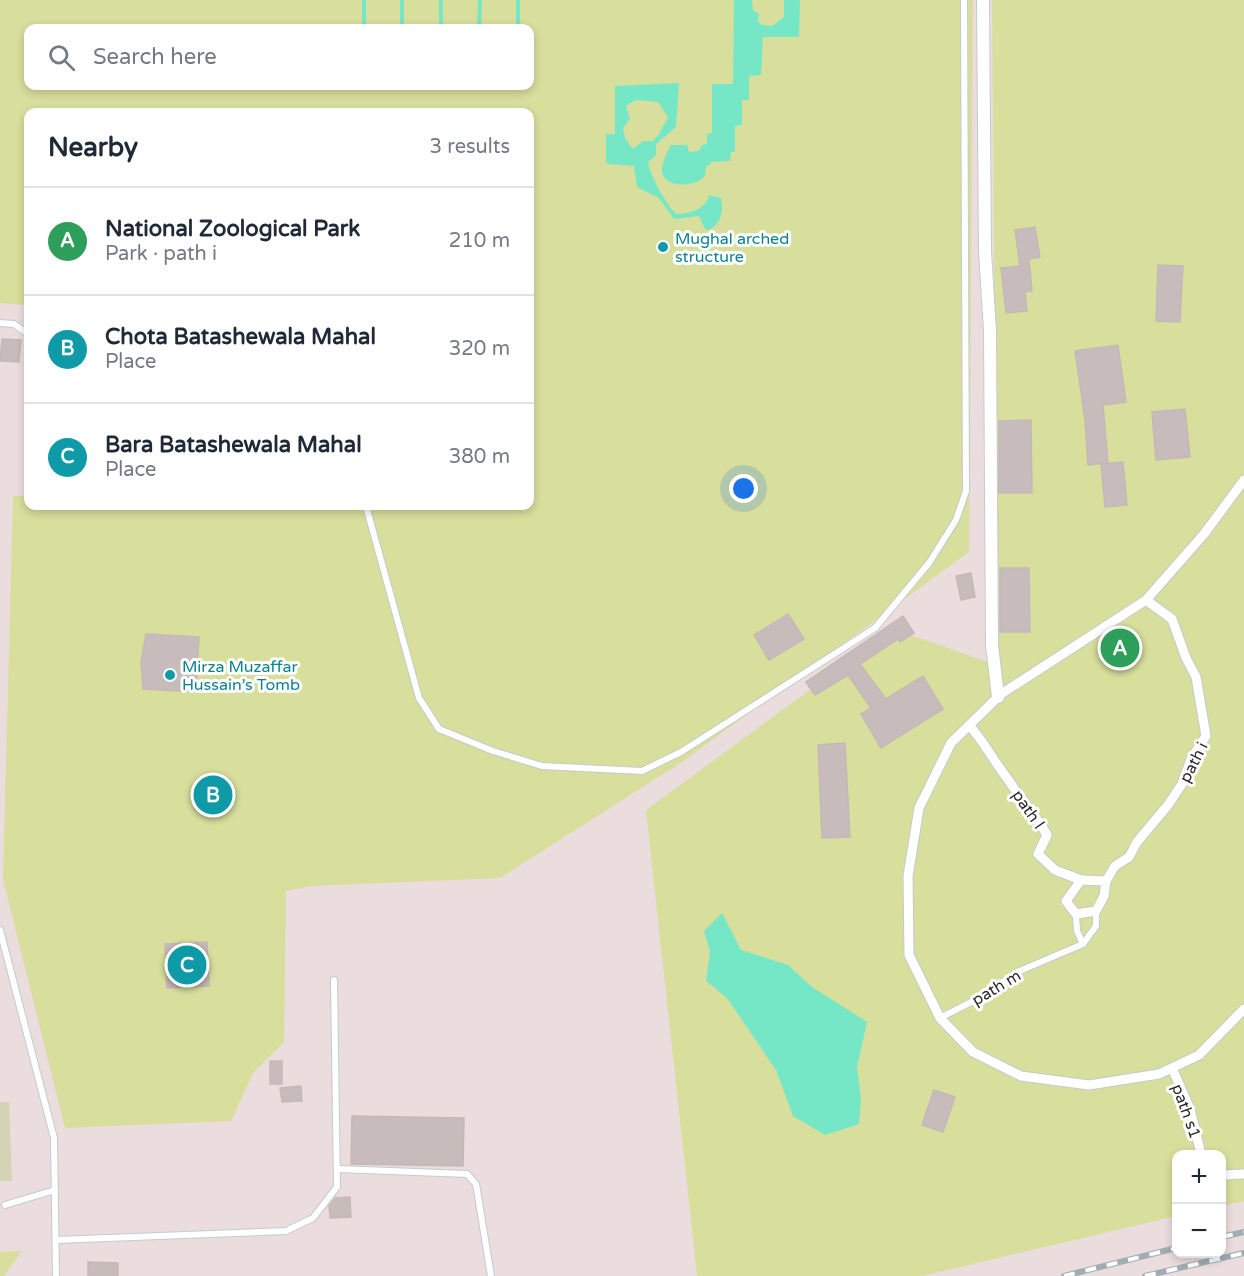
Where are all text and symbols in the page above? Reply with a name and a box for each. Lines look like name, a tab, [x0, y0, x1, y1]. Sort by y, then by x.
search box	[24, 24, 534, 90]
icon: search	[45, 41, 78, 74]
text: Search here	[93, 44, 217, 70]
text: Nearby	[48, 132, 138, 163]
text: 3 results	[430, 135, 510, 159]
text: National Zoological Park	[105, 216, 360, 242]
text: A	[60, 229, 75, 253]
text: 210 m	[449, 229, 510, 253]
place label: Mughal arched structure	[675, 229, 789, 267]
marker: Mughal arched structure	[656, 240, 670, 254]
text: Park · path i	[105, 242, 217, 266]
text: Chota Batashewala Mahal	[105, 324, 376, 350]
text: B	[61, 337, 74, 361]
text: 320 m	[449, 337, 510, 361]
text: Place	[105, 350, 156, 374]
text: Bara Batashewala Mahal	[105, 432, 362, 458]
text: C	[61, 445, 74, 469]
text: 380 m	[449, 445, 510, 469]
text: Place	[105, 458, 156, 482]
your location	[729, 474, 758, 503]
pin: A	[1100, 626, 1140, 670]
place label: Mirza Muzaffar Hussain’s Tomb	[182, 657, 300, 695]
marker: Mirza Muzaffar Hussain’s Tomb	[163, 668, 177, 682]
street label: path i	[1175, 739, 1213, 786]
pin: B	[194, 772, 232, 818]
street label: path l	[1008, 786, 1049, 833]
pin: C	[168, 942, 207, 988]
street label: path m	[968, 965, 1025, 1010]
street label: path s1	[1167, 1081, 1205, 1141]
map controls	[1172, 1150, 1226, 1258]
button: +	[1172, 1150, 1226, 1204]
button: −	[1172, 1204, 1226, 1258]

